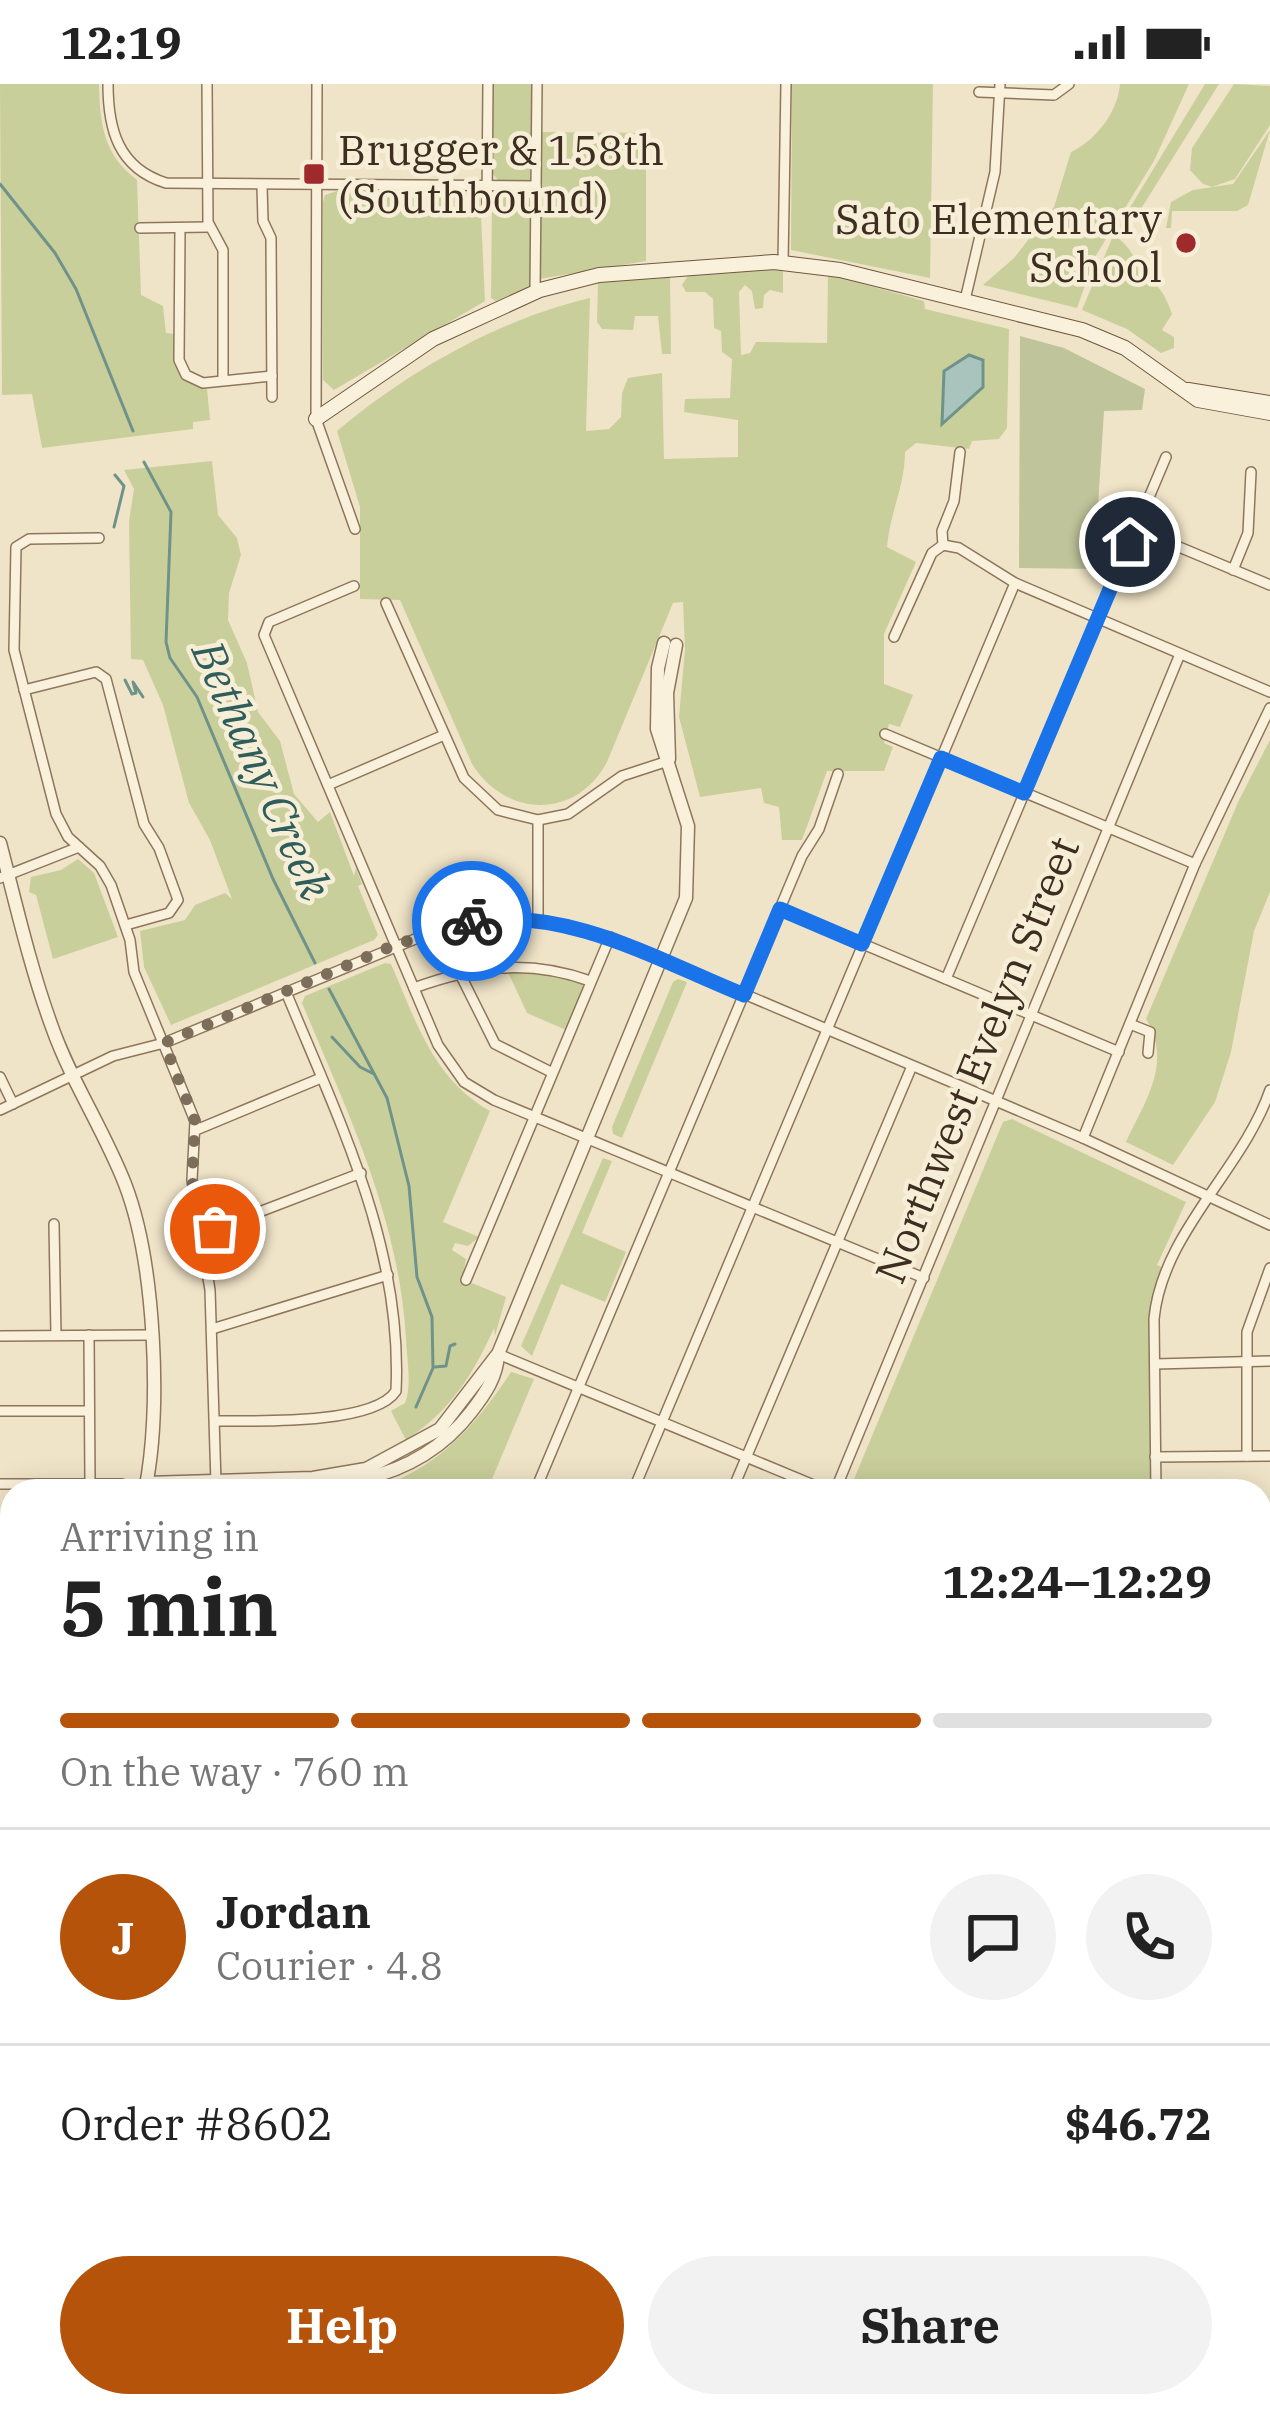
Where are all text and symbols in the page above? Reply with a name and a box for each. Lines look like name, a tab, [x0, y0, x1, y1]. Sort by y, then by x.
text: 12:19	[60, 13, 182, 71]
place label: Brugger & 158th (Southbound)	[338, 122, 664, 225]
marker: Brugger & 158th (Southbound)	[301, 161, 327, 187]
place label: Sato Elementary School	[835, 191, 1163, 294]
marker: Sato Elementary School	[1173, 230, 1199, 256]
pin	[1079, 491, 1181, 593]
icon: home	[1097, 509, 1163, 575]
water label: Bethany Creek	[180, 630, 346, 908]
street label: Northwest Evelyn Street	[862, 829, 1091, 1291]
courier	[412, 861, 532, 981]
icon: bike	[439, 888, 505, 954]
pin	[164, 1178, 266, 1280]
icon: bag	[182, 1196, 248, 1262]
text: Arriving in	[60, 1511, 259, 1562]
text: 12:24–12:29	[942, 1552, 1212, 1610]
text: 5 min	[60, 1556, 278, 1657]
text: On the way · 760 m	[60, 1746, 409, 1797]
button: chat	[930, 1874, 1056, 2000]
button: phone	[1086, 1874, 1212, 2000]
text: Jordan	[216, 1882, 371, 1940]
text: J	[111, 1908, 135, 1966]
text: Courier · 4.8	[216, 1940, 443, 1991]
text: Order #8602	[60, 2094, 333, 2152]
text: $46.72	[1065, 2094, 1212, 2152]
button: Help	[60, 2256, 624, 2394]
button: Share	[648, 2256, 1212, 2394]

